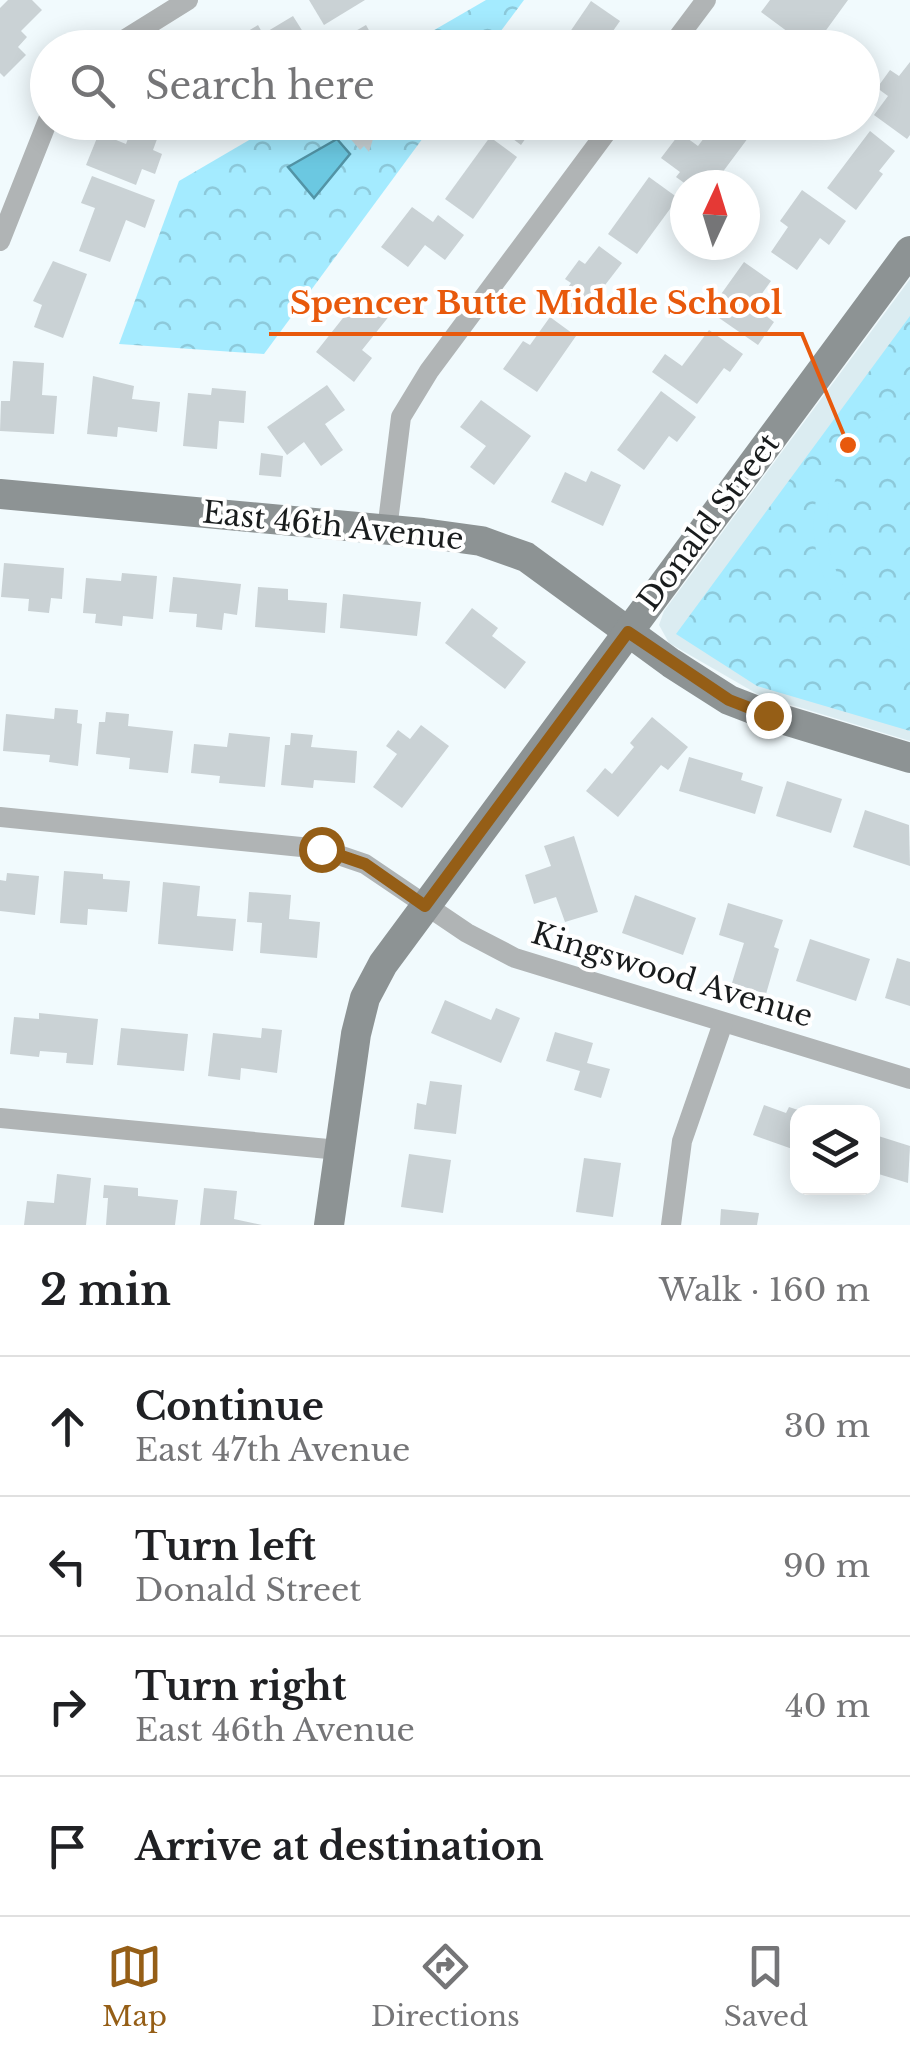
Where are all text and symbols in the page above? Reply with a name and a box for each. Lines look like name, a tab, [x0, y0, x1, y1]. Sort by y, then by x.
search box	[30, 30, 880, 140]
icon: search	[65, 58, 120, 113]
text: Search here	[145, 62, 375, 109]
north arrow	[670, 170, 760, 260]
callout: Spencer Butte Middle School	[269, 272, 802, 334]
text: Spencer Butte Middle School	[290, 283, 782, 323]
street label: Donald Street	[630, 425, 788, 618]
street label: East 46th Avenue	[201, 493, 465, 558]
route end	[746, 693, 792, 739]
route start	[299, 827, 345, 873]
street label: Kingswood Avenue	[527, 914, 817, 1035]
map controls	[790, 1105, 880, 1195]
button: layers	[790, 1105, 880, 1195]
text: 2 min	[40, 1264, 171, 1316]
text: Walk · 160 m	[659, 1270, 870, 1310]
text: Continue	[135, 1383, 324, 1430]
icon: ahead	[40, 1399, 95, 1454]
text: 30 m	[784, 1406, 870, 1446]
text: East 47th Avenue	[135, 1430, 410, 1470]
text: Turn left	[135, 1523, 316, 1570]
icon: left	[40, 1539, 95, 1594]
text: 90 m	[783, 1546, 870, 1586]
text: Donald Street	[135, 1570, 361, 1610]
text: Turn right	[135, 1663, 346, 1710]
icon: right	[40, 1679, 95, 1734]
text: 40 m	[785, 1686, 870, 1726]
text: East 46th Avenue	[135, 1710, 415, 1750]
icon: arrive	[40, 1819, 95, 1874]
text: Arrive at destination	[135, 1823, 544, 1870]
tab: Map	[102, 1939, 167, 2034]
tab: Directions	[371, 1939, 520, 2034]
tab: Saved	[724, 1939, 808, 2034]

